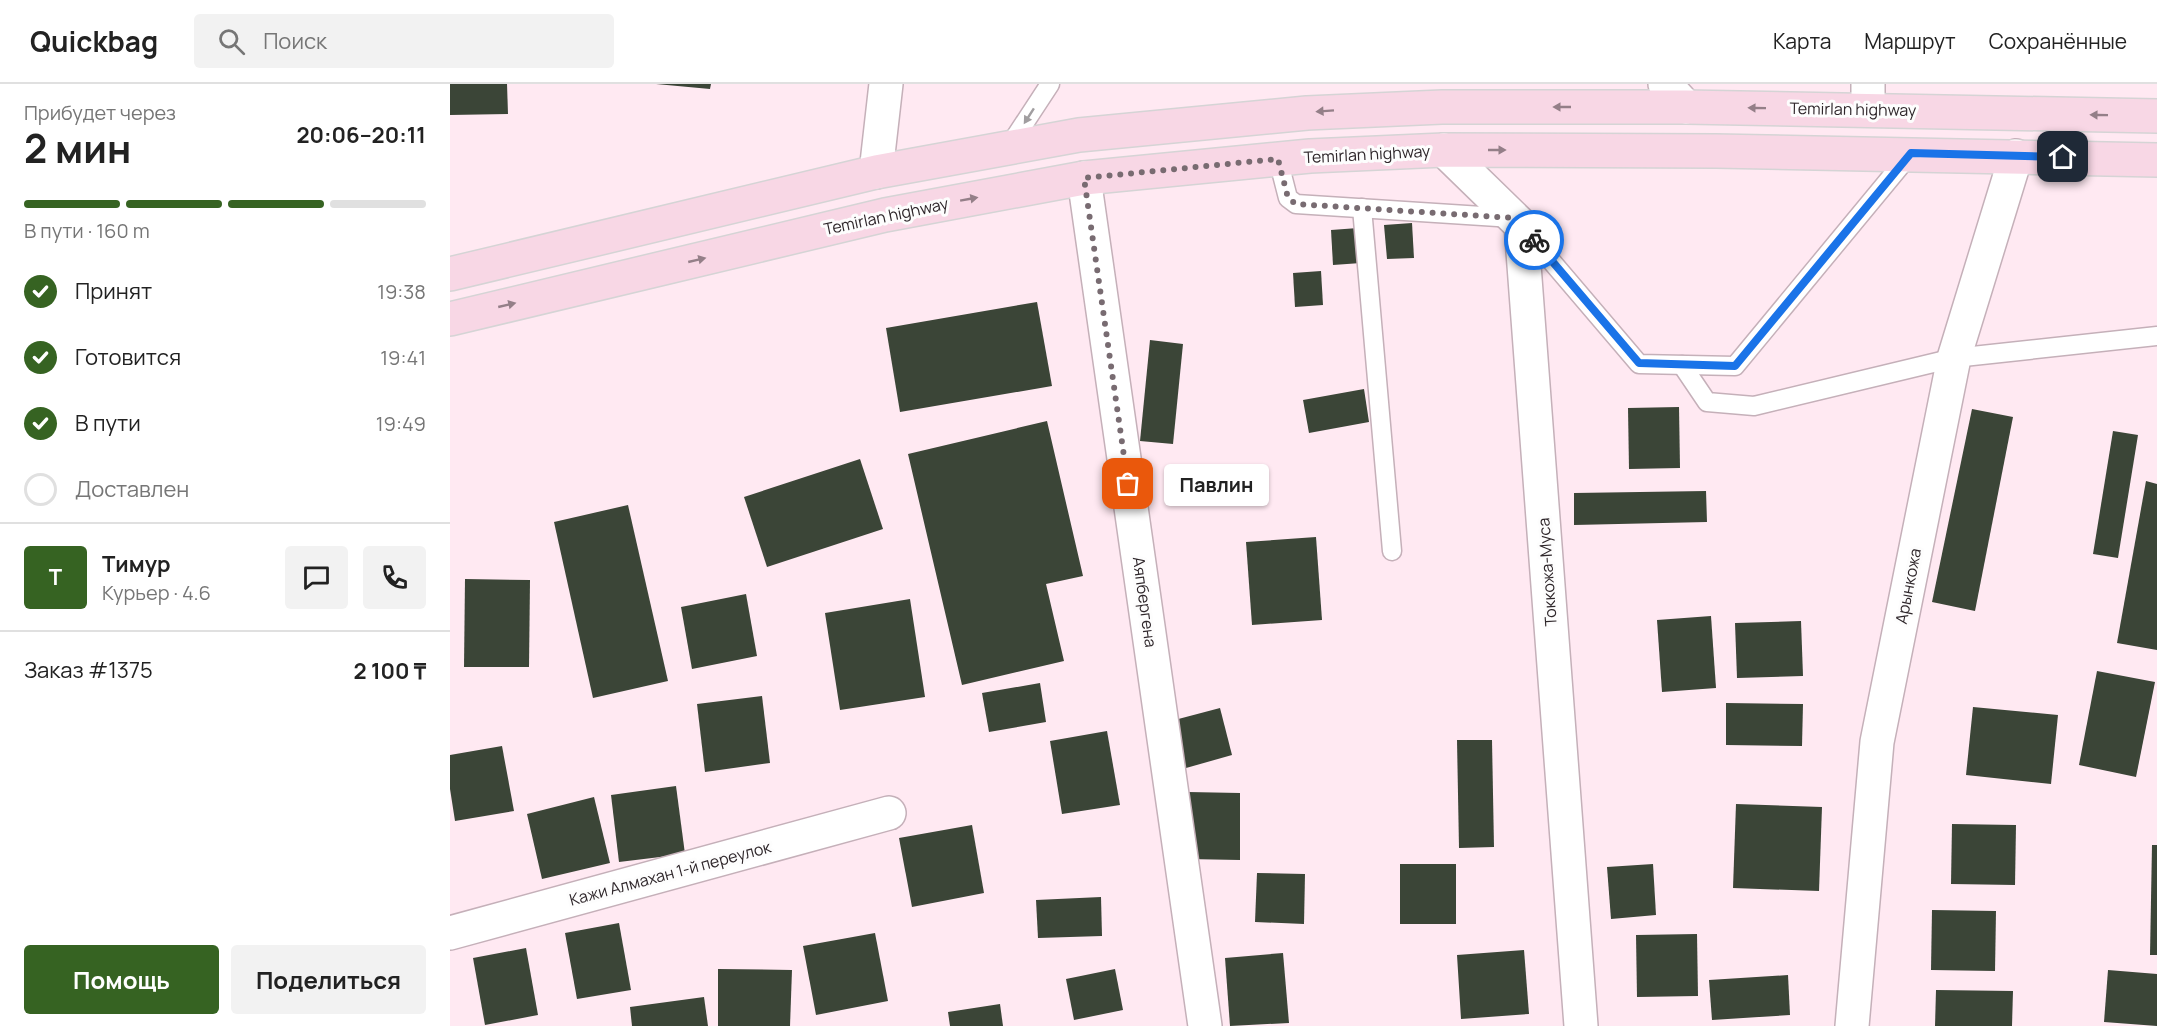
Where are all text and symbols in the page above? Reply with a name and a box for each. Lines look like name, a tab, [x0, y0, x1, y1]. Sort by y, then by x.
search box	[194, 14, 614, 68]
text: Quickbag	[30, 22, 158, 60]
icon: search	[215, 25, 248, 58]
text: Поиск	[263, 26, 327, 56]
text: Карта	[1773, 27, 1831, 55]
text: Маршрут	[1864, 27, 1956, 55]
text: Сохранённые	[1989, 27, 2127, 55]
street label: Temirlan highway	[1789, 97, 1917, 121]
text: Прибудет через	[24, 99, 176, 126]
one-way arrow	[1552, 102, 1571, 112]
one-way arrow	[1747, 103, 1766, 113]
one-way arrow	[1315, 107, 1334, 116]
one-way arrow	[1024, 108, 1035, 124]
one-way arrow	[2089, 110, 2108, 120]
text: 20:06–20:11	[296, 120, 426, 150]
text: 2 мин	[24, 121, 131, 175]
pin	[2037, 131, 2088, 182]
street label: Temirlan highway	[1303, 140, 1431, 168]
icon: home	[2046, 140, 2079, 173]
one-way arrow	[1487, 145, 1506, 155]
street label: Temirlan highway	[822, 192, 951, 240]
one-way arrow	[959, 194, 978, 203]
courier	[1504, 210, 1564, 270]
text: В пути · 160 m	[24, 217, 150, 244]
icon: bike	[1518, 224, 1551, 257]
one-way arrow	[687, 254, 706, 264]
icon: check	[24, 275, 57, 308]
text: Принят	[75, 276, 152, 306]
text: 19:38	[377, 278, 426, 305]
one-way arrow	[498, 300, 516, 310]
icon: check	[24, 341, 57, 374]
text: Готовится	[75, 342, 181, 372]
text: 19:41	[380, 344, 426, 371]
icon: check	[24, 407, 57, 440]
text: В пути	[75, 408, 141, 438]
text: 19:49	[376, 410, 426, 437]
pin	[1102, 458, 1153, 509]
callout: Павлин	[1164, 463, 1269, 505]
icon: bag	[1111, 467, 1144, 500]
text: Павлин	[1180, 471, 1253, 498]
text: Доставлен	[75, 474, 189, 504]
street label: Токкожа-Муса	[1532, 517, 1562, 627]
button: chat	[285, 546, 348, 609]
button: phone	[363, 546, 426, 609]
street label: Арынкожа	[1890, 546, 1926, 626]
text: Тимур	[102, 549, 171, 579]
street label: Аяпбергена	[1128, 555, 1162, 649]
text: Т	[49, 562, 62, 592]
text: Курьер · 4.6	[102, 579, 211, 606]
text: Заказ #1375	[24, 655, 153, 685]
text: 2 100 ₸	[353, 656, 426, 686]
street label: Кажи Алмахан 1-й переулок	[567, 835, 774, 911]
button: Помощь	[24, 945, 219, 1014]
button: Поделиться	[231, 945, 426, 1014]

